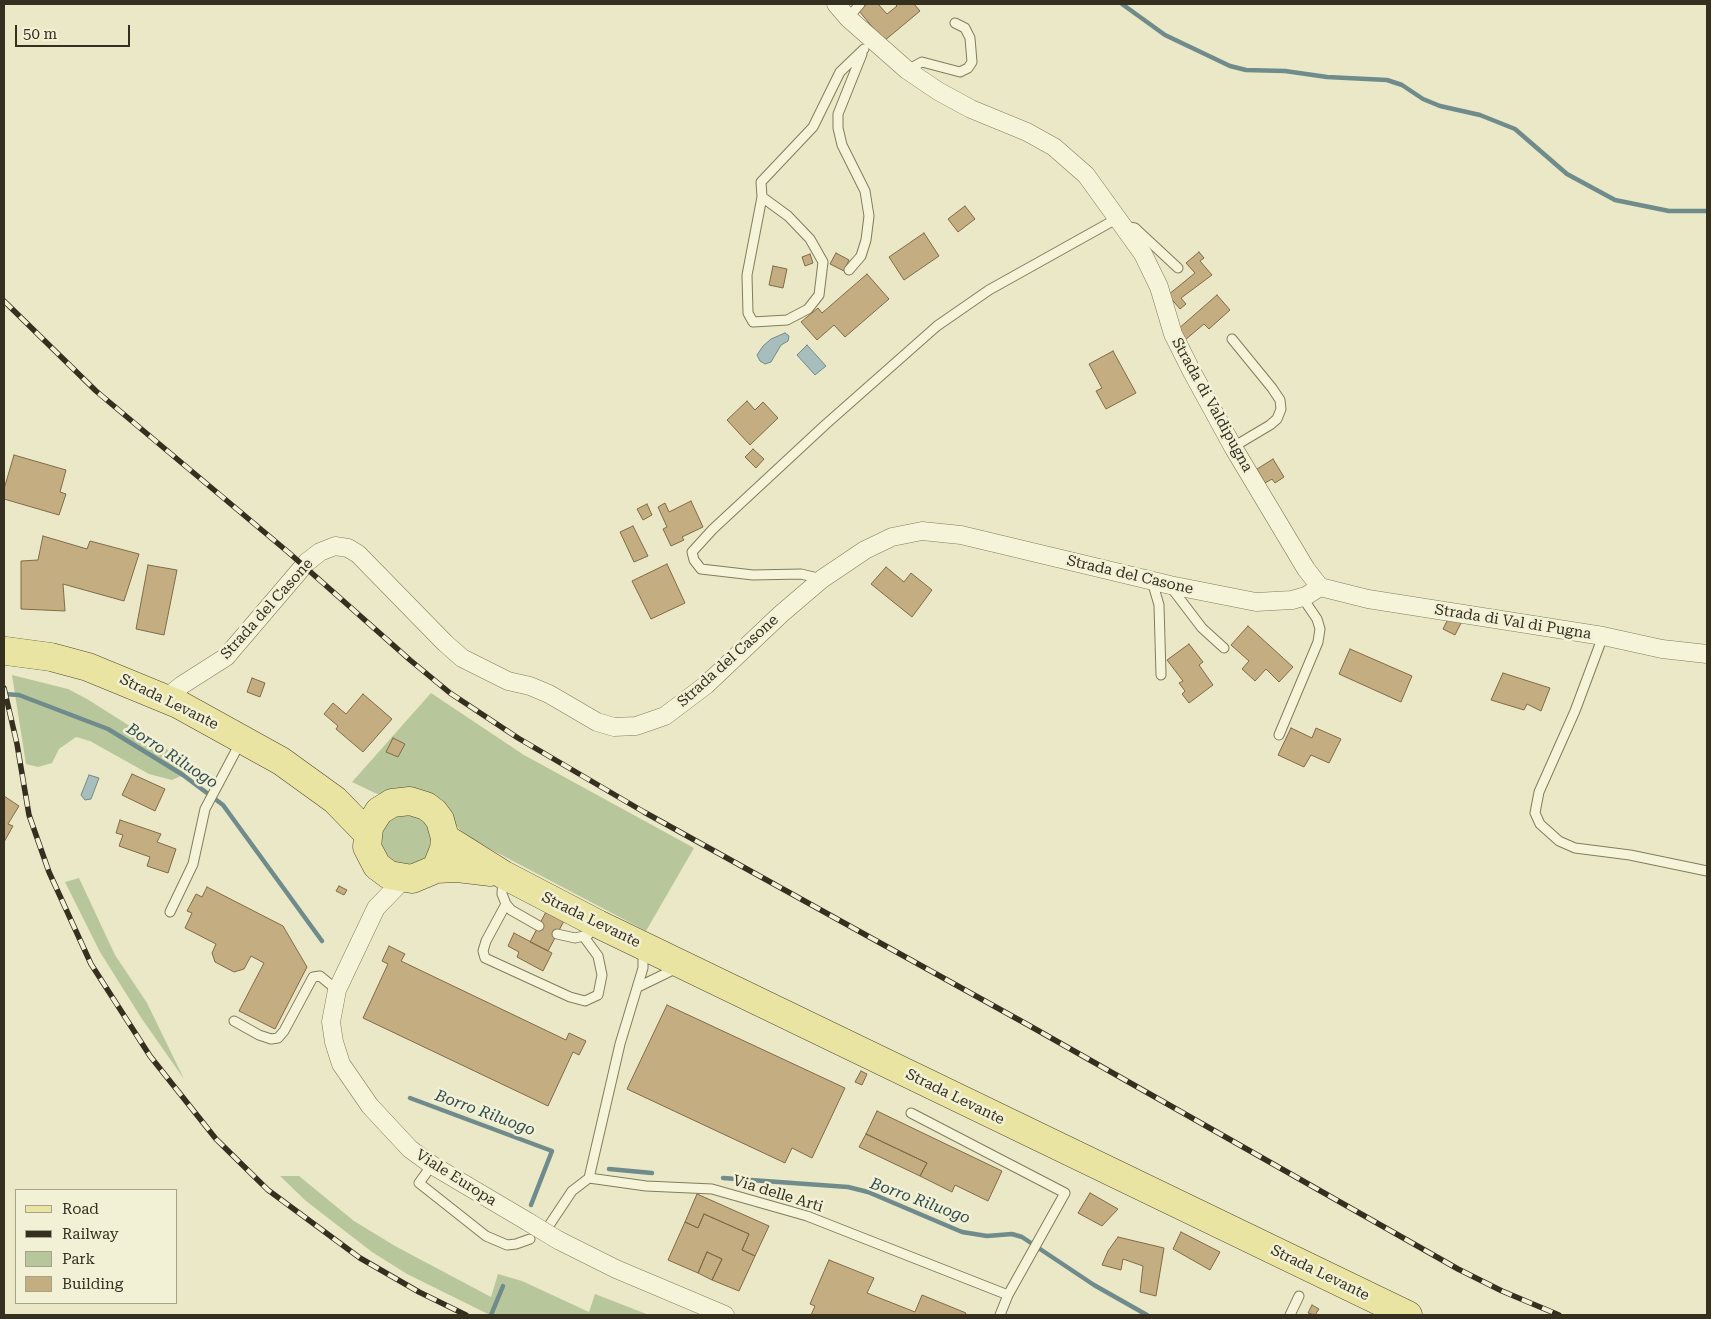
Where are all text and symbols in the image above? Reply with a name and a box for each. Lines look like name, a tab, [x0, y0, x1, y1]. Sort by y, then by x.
scale bar	[18, 15, 132, 47]
text: 50 m	[23, 25, 57, 43]
street label: Strada di Valdipugna	[1168, 335, 1256, 475]
street label: Strada del Casone	[1065, 552, 1195, 598]
street label: Strada del Casone	[217, 555, 317, 663]
street label: Strada di Val di Pugna	[1433, 601, 1593, 643]
street label: Strada del Casone	[674, 611, 782, 711]
street label: Strada Levante	[117, 670, 221, 734]
water label: Borro Riluogo	[123, 719, 221, 793]
street label: Strada Levante	[539, 888, 643, 952]
street label: Strada Levante	[903, 1065, 1007, 1129]
water label: Borro Riluogo	[432, 1086, 538, 1140]
street label: Viale Europa	[412, 1146, 500, 1210]
street label: Via delle Arti	[731, 1172, 825, 1216]
water label: Borro Riluogo	[867, 1174, 973, 1228]
legend	[15, 1189, 178, 1304]
text: Road	[62, 1200, 99, 1218]
text: Railway	[62, 1225, 119, 1243]
street label: Strada Levante	[1268, 1241, 1372, 1305]
text: Park	[62, 1250, 95, 1268]
text: Building	[62, 1275, 123, 1293]

